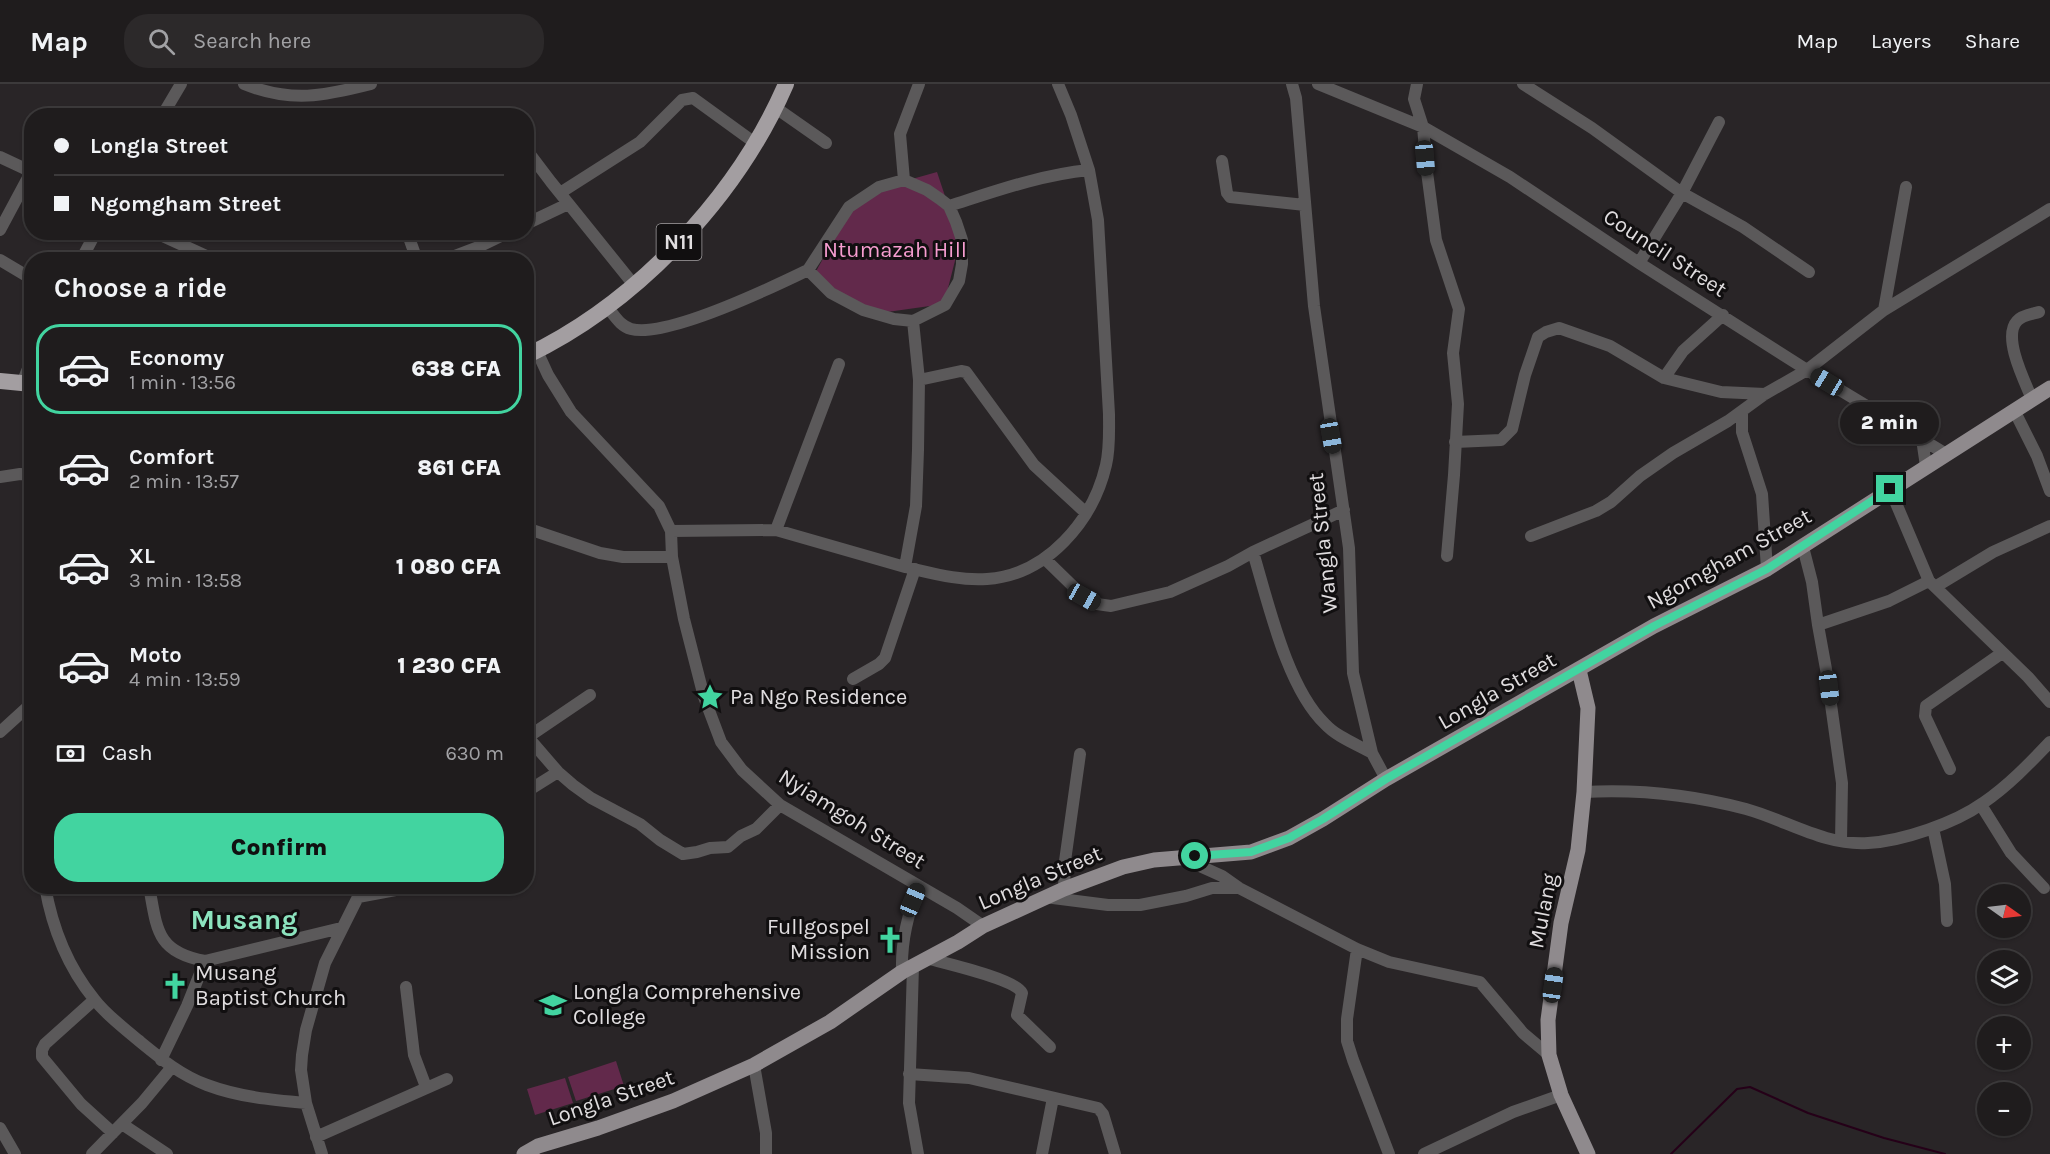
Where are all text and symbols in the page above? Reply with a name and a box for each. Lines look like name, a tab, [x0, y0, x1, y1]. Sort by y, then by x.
search box	[124, 14, 544, 68]
text: Map	[30, 25, 88, 58]
icon: search	[145, 25, 178, 58]
text: Search here	[193, 28, 311, 54]
text: Map	[1796, 29, 1838, 53]
text: Layers	[1871, 29, 1932, 53]
text: Share	[1965, 29, 2020, 53]
text: Longla Street	[90, 133, 228, 159]
car	[1414, 139, 1436, 177]
text: Ngomgham Street	[90, 191, 281, 217]
street label: Council Street	[1598, 203, 1732, 303]
road number: N11	[656, 224, 702, 260]
park label: Ntumazah Hill	[823, 237, 967, 263]
text: Choose a ride	[54, 272, 227, 304]
icon: car	[57, 342, 111, 396]
text: Economy	[129, 345, 224, 371]
text: 638 CFA	[411, 356, 501, 382]
car	[1807, 365, 1847, 399]
text: 1 min · 13:56	[129, 371, 236, 394]
callout: 2 min	[1840, 402, 1940, 444]
text: 2 min	[1861, 411, 1918, 434]
car	[1319, 417, 1343, 455]
icon: car	[57, 441, 111, 495]
text: Comfort	[129, 444, 214, 470]
text: 861 CFA	[417, 455, 501, 481]
text: 2 min · 13:57	[129, 470, 239, 493]
street label: Wangla Street	[1303, 472, 1343, 614]
route end	[1876, 475, 1903, 502]
street label: Ngomgham Street	[1642, 503, 1816, 615]
icon: car	[57, 540, 111, 594]
text: XL	[129, 543, 155, 569]
text: 1 080 CFA	[396, 554, 501, 580]
text: 3 min · 13:58	[129, 569, 242, 592]
car	[1064, 580, 1104, 614]
icon: car	[57, 639, 111, 693]
text: Moto	[129, 642, 182, 668]
street label: Longla Street	[1433, 647, 1561, 735]
text: 1 230 CFA	[397, 653, 501, 679]
text: 4 min · 13:59	[129, 668, 241, 691]
car	[1818, 669, 1840, 707]
place icon: Pa Ngo Residence	[695, 682, 725, 712]
place label: Pa Ngo Residence	[730, 684, 907, 710]
icon: cash	[54, 737, 87, 770]
text: Cash	[102, 740, 152, 766]
text: 630 m	[445, 742, 504, 765]
street label: Nyiamgoh Street	[774, 763, 930, 875]
button: Confirm	[54, 813, 504, 882]
street label: Longla Street	[974, 840, 1106, 916]
route start	[1181, 842, 1208, 869]
street label: Mulang	[1523, 871, 1563, 951]
car	[898, 880, 928, 920]
north arrow	[1977, 884, 2031, 938]
map controls	[1977, 884, 2031, 1136]
district label: Musang	[191, 903, 297, 936]
place label: Fullgospel Mission	[767, 914, 870, 965]
church icon: Fullgospel Mission	[875, 925, 905, 955]
button: layers	[1977, 950, 2031, 1004]
place label: Musang Baptist Church	[195, 960, 346, 1011]
car	[1542, 966, 1564, 1004]
church icon: Musang Baptist Church	[160, 971, 190, 1001]
place label: Longla Comprehensive College	[573, 979, 801, 1030]
school or university icon: Longla Comprehensive College	[538, 990, 568, 1020]
button: +	[1977, 1016, 2031, 1070]
street label: Longla Street	[544, 1064, 678, 1132]
button: −	[1977, 1082, 2031, 1136]

